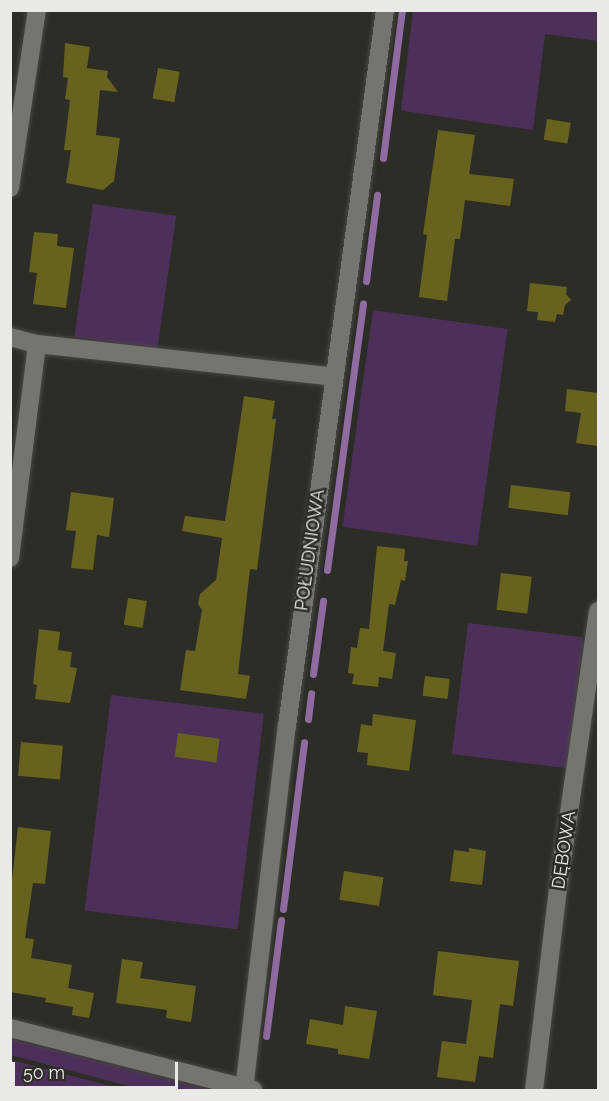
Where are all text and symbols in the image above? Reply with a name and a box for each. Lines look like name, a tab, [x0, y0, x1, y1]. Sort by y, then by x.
street label: POŁUDNIOWA	[291, 488, 329, 612]
street label: DĘBOWA	[548, 809, 580, 891]
scale bar	[15, 1050, 182, 1088]
text: 50 m	[23, 1062, 65, 1083]

